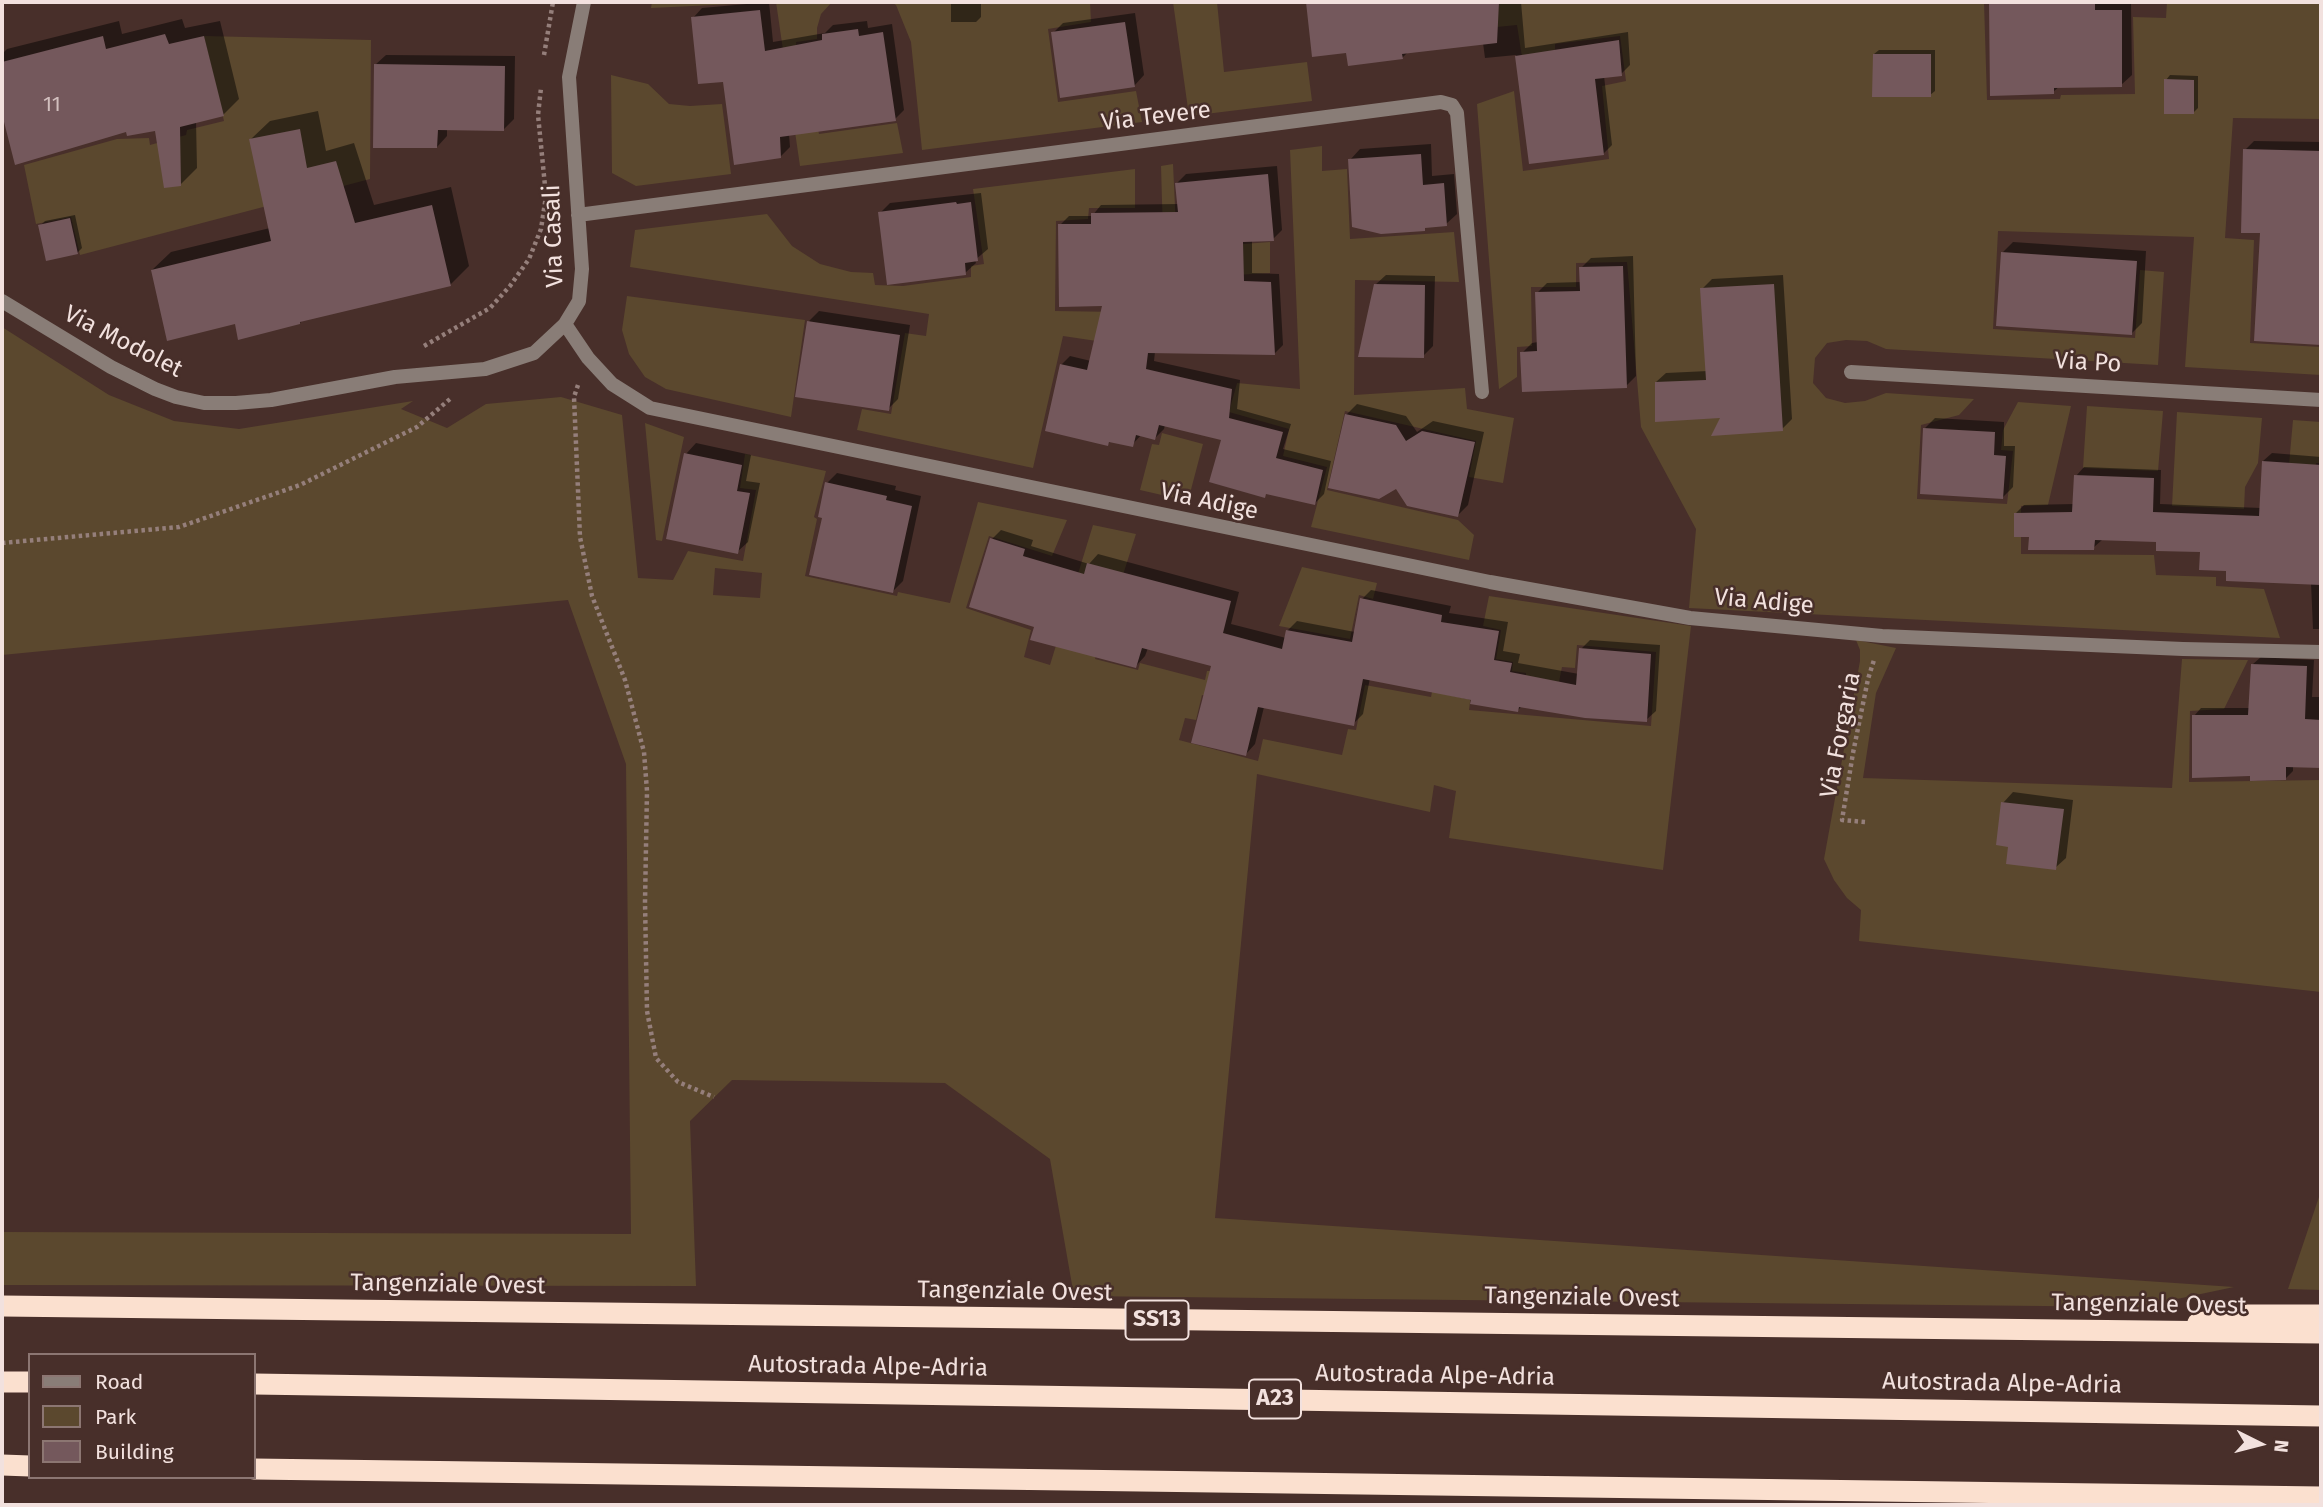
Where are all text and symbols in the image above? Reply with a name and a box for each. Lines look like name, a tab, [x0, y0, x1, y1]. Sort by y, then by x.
house number: 11	[43, 92, 61, 118]
street label: Via Tevere	[1100, 96, 1212, 138]
street label: Via Casali	[538, 184, 570, 288]
street label: Via Modolet	[59, 300, 187, 384]
street label: Via Po	[2054, 347, 2122, 379]
street label: Via Adige	[1157, 478, 1261, 526]
street label: Via Adige	[1713, 583, 1815, 621]
street label: Via Forgaria	[1815, 670, 1867, 800]
street label: Tangenziale Ovest	[350, 1269, 546, 1301]
street label: Tangenziale Ovest	[917, 1276, 1113, 1308]
street label: Tangenziale Ovest	[1484, 1282, 1680, 1314]
street label: Tangenziale Ovest	[2051, 1289, 2247, 1321]
road number: SS13	[1126, 1301, 1188, 1340]
street label: Autostrada Alpe-Adria	[748, 1351, 988, 1383]
legend	[28, 1353, 256, 1479]
street label: Autostrada Alpe-Adria	[1315, 1360, 1555, 1392]
street label: Autostrada Alpe-Adria	[1882, 1368, 2122, 1400]
text: Road	[95, 1369, 143, 1395]
road number: A23	[1249, 1380, 1301, 1418]
text: Park	[95, 1404, 136, 1430]
north arrow	[2225, 1409, 2295, 1479]
text: Building	[95, 1439, 174, 1465]
text: N	[2269, 1439, 2293, 1454]

